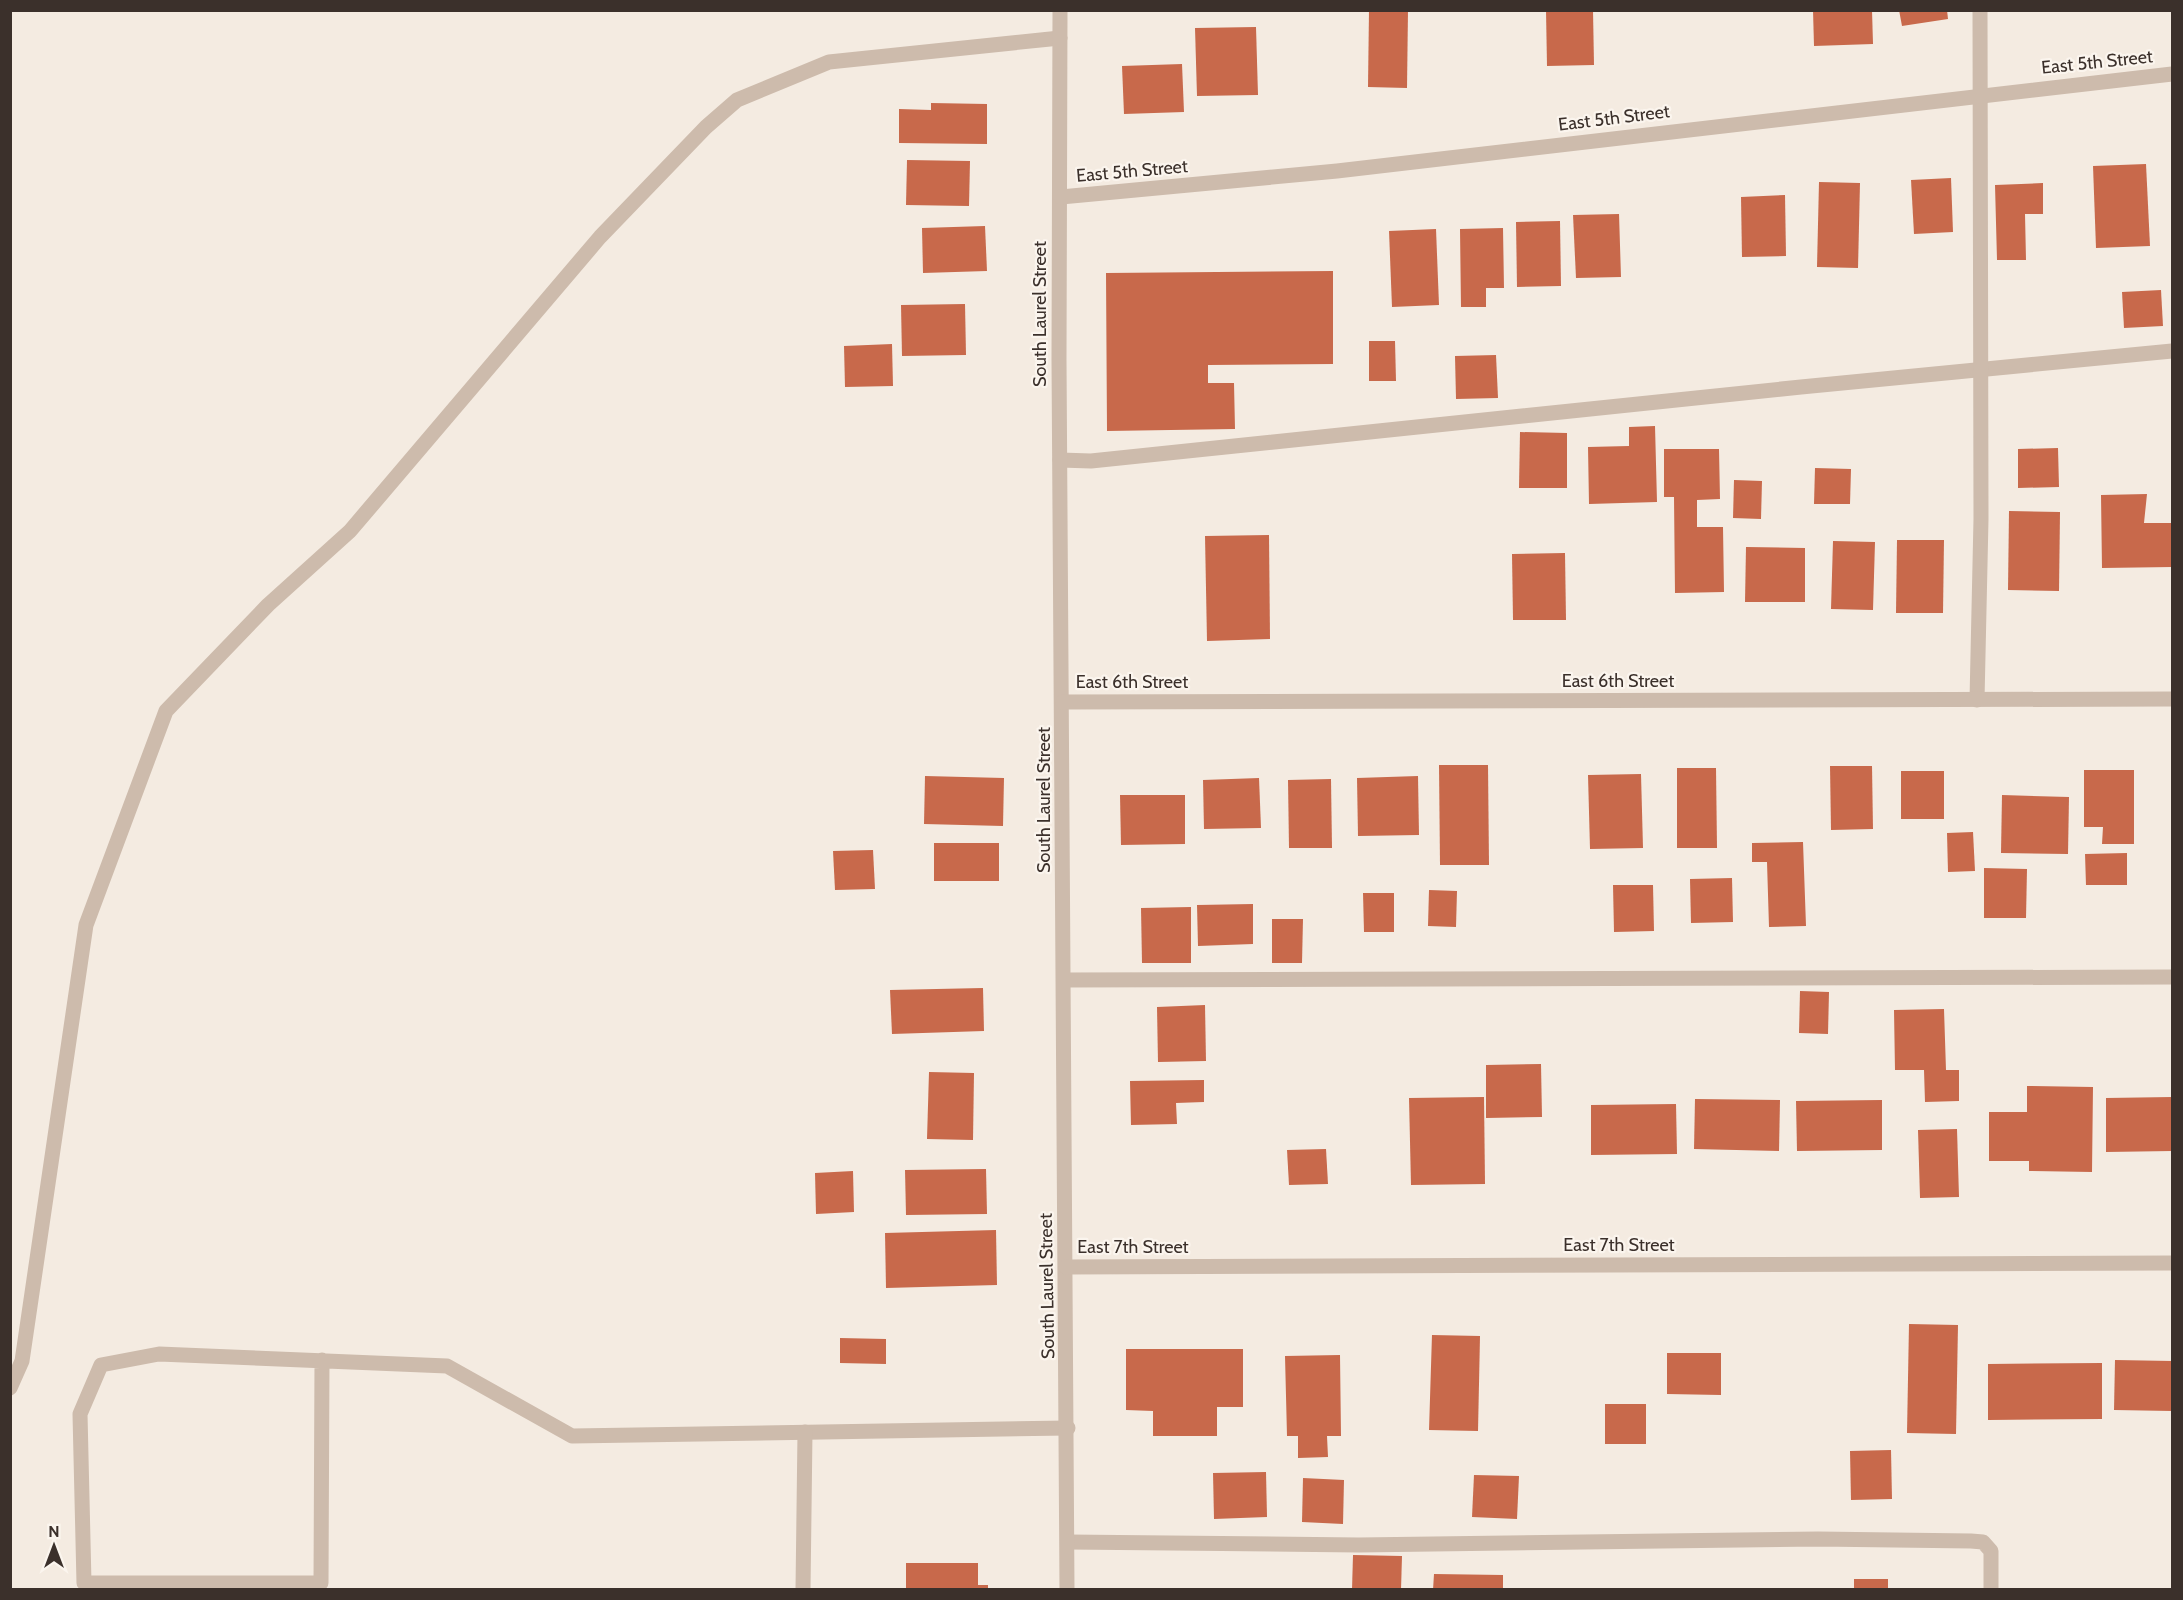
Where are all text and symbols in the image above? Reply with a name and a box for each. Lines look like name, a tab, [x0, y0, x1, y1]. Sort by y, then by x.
street label: East 5th Street	[2040, 45, 2154, 79]
street label: East 5th Street	[1557, 100, 1671, 136]
street label: East 5th Street	[1075, 155, 1189, 187]
street label: South Laurel Street	[1029, 241, 1051, 387]
street label: East 6th Street	[1562, 670, 1674, 692]
street label: East 6th Street	[1076, 671, 1188, 693]
street label: South Laurel Street	[1033, 727, 1055, 873]
street label: South Laurel Street	[1035, 1213, 1059, 1359]
street label: East 7th Street	[1563, 1234, 1675, 1256]
street label: East 7th Street	[1077, 1236, 1189, 1258]
north arrow	[24, 1516, 84, 1576]
text: N	[48, 1522, 60, 1541]

